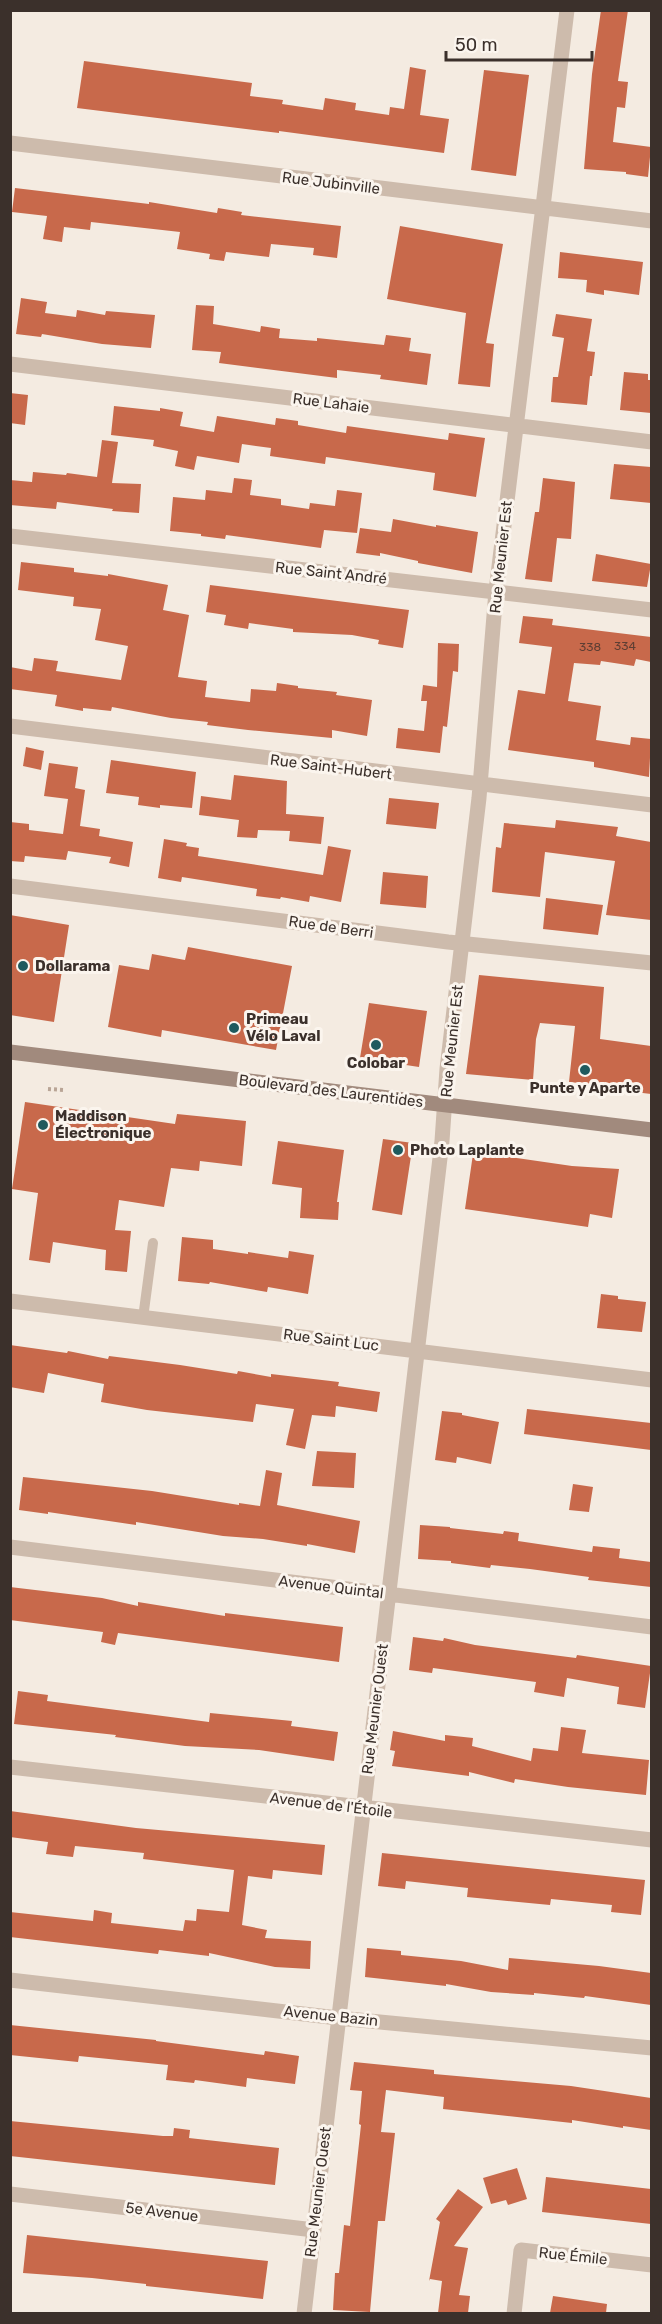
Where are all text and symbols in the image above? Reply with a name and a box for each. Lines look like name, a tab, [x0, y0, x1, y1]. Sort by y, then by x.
scale bar	[446, 24, 592, 62]
text: 50 m	[455, 34, 498, 56]
street label: Rue Jubinville	[281, 168, 381, 198]
street label: Rue Lahaie	[292, 389, 370, 417]
street label: Rue Meunier Est	[486, 500, 516, 614]
street label: Rue Saint André	[274, 558, 388, 588]
house number: 334	[614, 639, 636, 653]
house number: 338	[579, 640, 601, 654]
street label: Rue Saint-Hubert	[269, 751, 393, 783]
street label: Rue de Berri	[287, 912, 375, 942]
place label: Dollarama	[35, 957, 111, 975]
marker: Dollarama	[16, 959, 30, 973]
street label: Rue Meunier Est	[437, 984, 467, 1098]
place label: Primeau Vélo Laval	[246, 1010, 320, 1045]
marker: Primeau Vélo Laval	[227, 1021, 241, 1035]
marker: Colobar	[369, 1038, 383, 1052]
place label: Colobar	[347, 1054, 405, 1072]
marker: Punte y Aparte	[578, 1063, 592, 1077]
street label: Boulevard des Laurentides	[238, 1071, 425, 1111]
place label: Punte y Aparte	[529, 1079, 641, 1097]
place label: Maddison Électronique	[55, 1107, 152, 1142]
marker: Maddison Électronique	[36, 1118, 50, 1132]
place label: Photo Laplante	[410, 1141, 524, 1159]
marker: Photo Laplante	[391, 1143, 405, 1157]
street label: Rue Saint Luc	[282, 1325, 380, 1355]
street label: Avenue Quintal	[277, 1572, 385, 1602]
street label: Rue Meunier Ouest	[358, 1643, 392, 1775]
street label: Avenue de l'Étoile	[269, 1789, 393, 1821]
street label: Avenue Bazin	[283, 2002, 379, 2030]
street label: Rue Meunier Ouest	[301, 2126, 335, 2258]
street label: 5e Avenue	[125, 2199, 199, 2225]
street label: Rue Émile	[538, 2243, 608, 2269]

